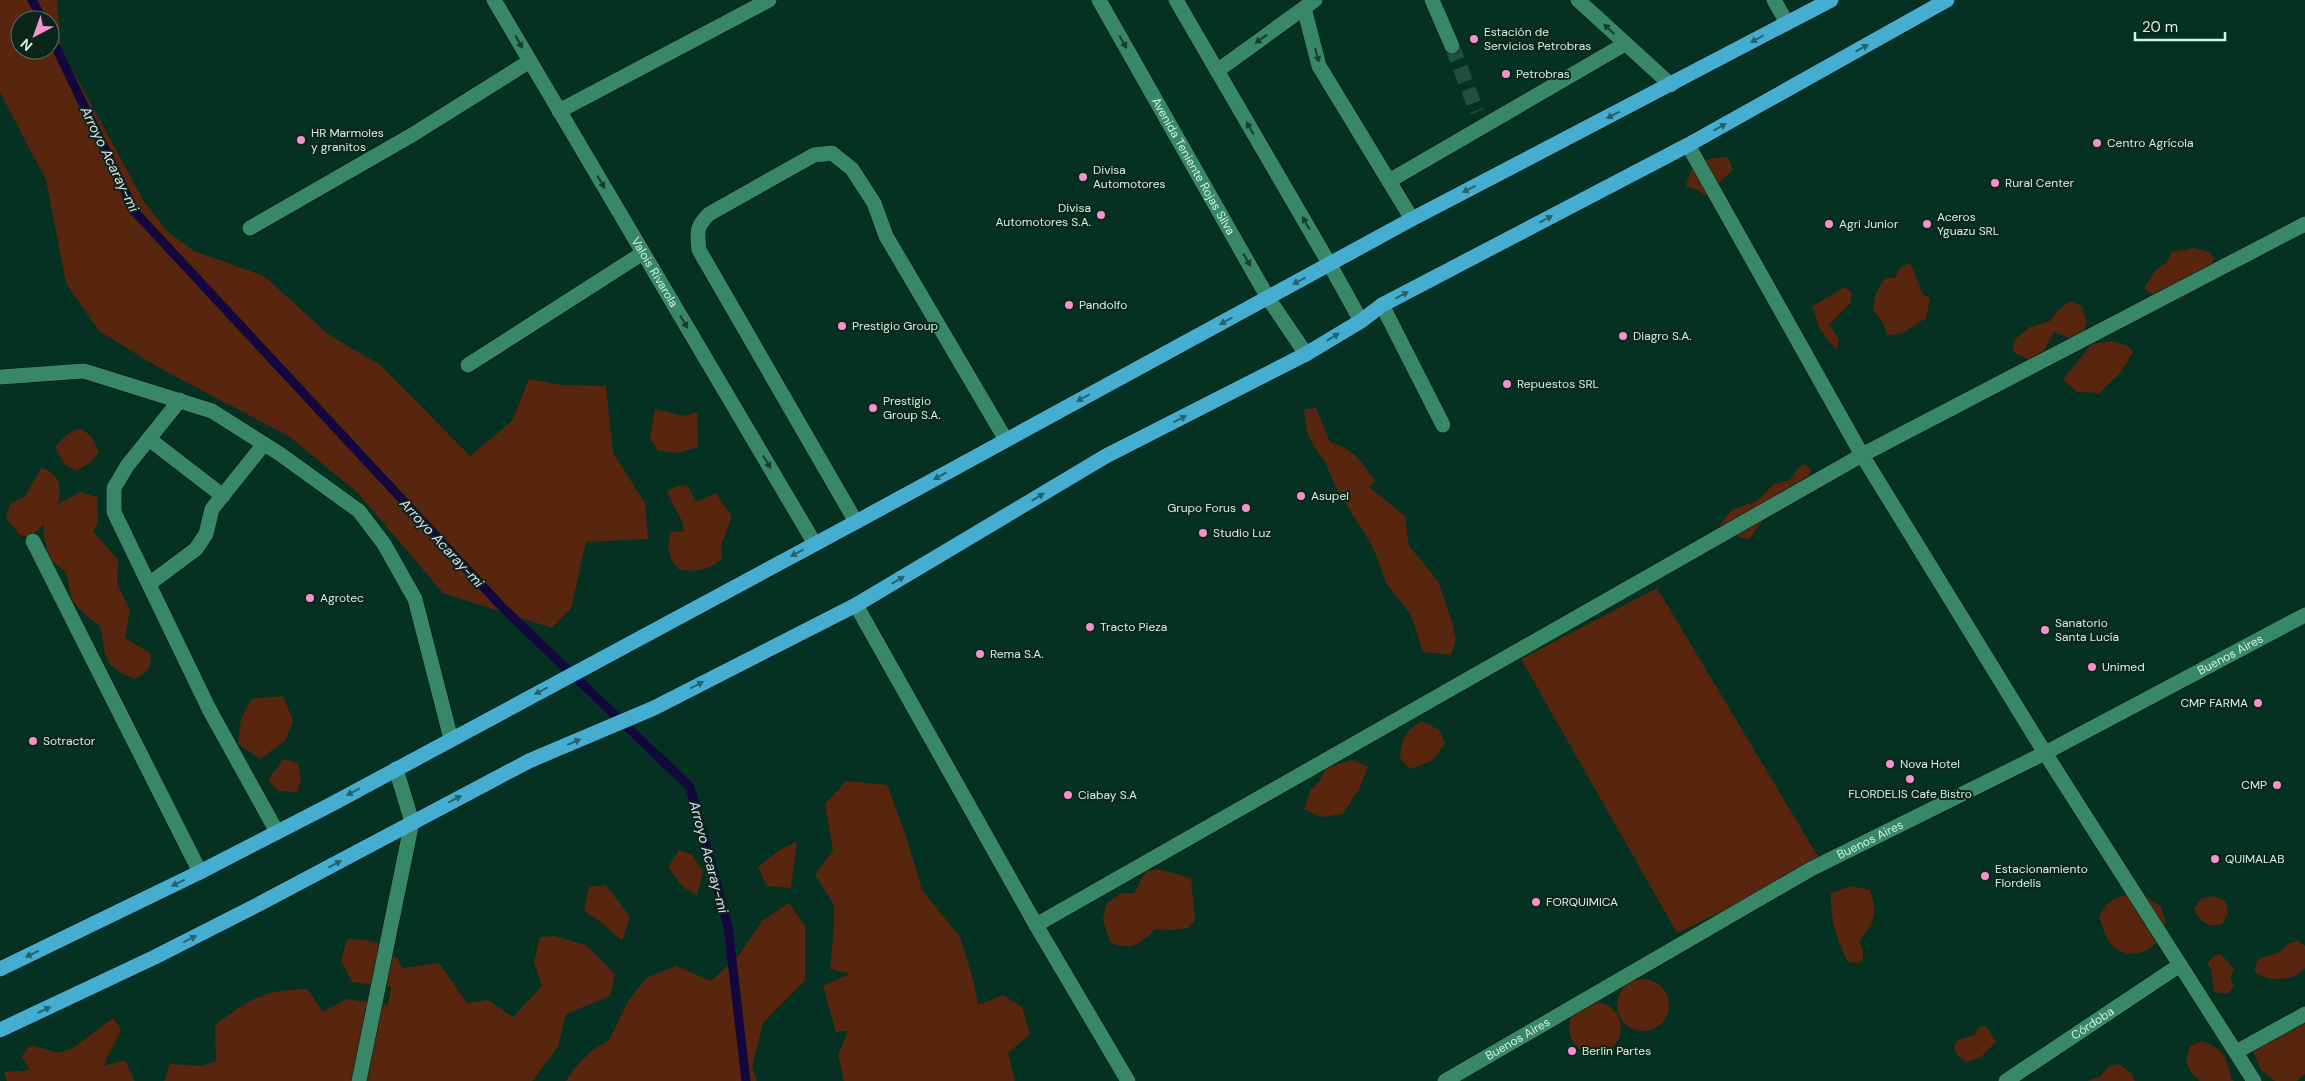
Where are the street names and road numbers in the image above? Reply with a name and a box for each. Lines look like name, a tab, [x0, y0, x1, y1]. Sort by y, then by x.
street label: Avenida Teniente Rojas Silva	[1148, 95, 1239, 238]
street label: Valois Rivarola	[628, 234, 682, 310]
street label: Buenos Aires	[2195, 631, 2266, 679]
street label: Buenos Aires	[1834, 816, 1906, 863]
street label: Córdoba	[2068, 1003, 2117, 1043]
street label: Buenos Aires	[1482, 1014, 1553, 1064]

